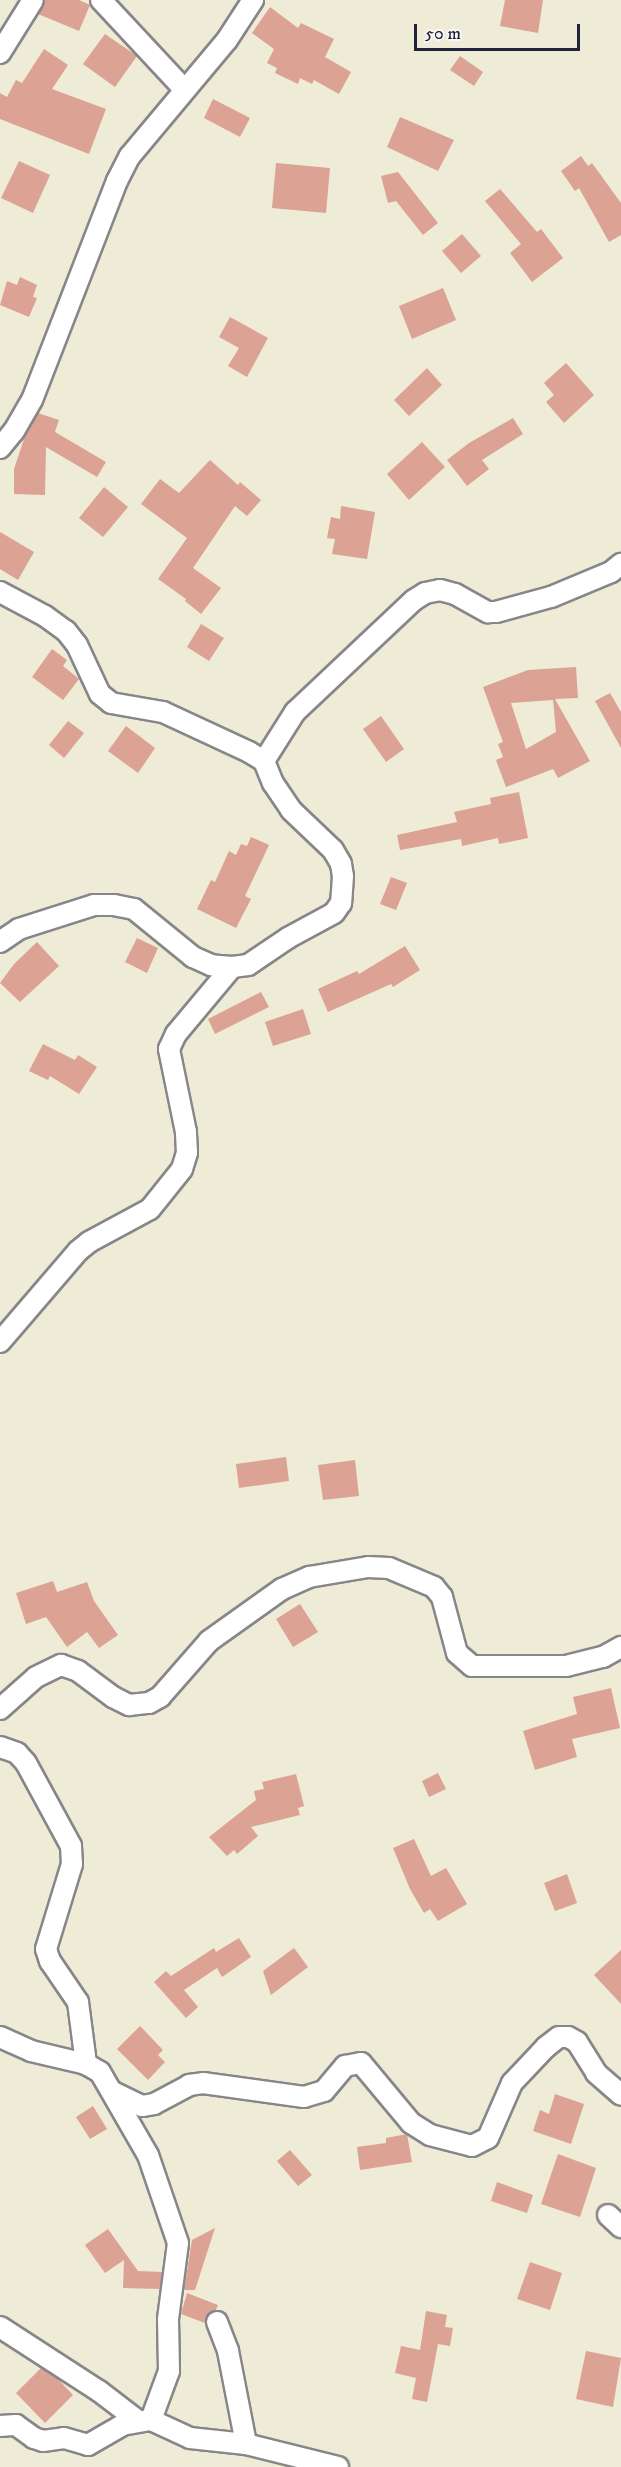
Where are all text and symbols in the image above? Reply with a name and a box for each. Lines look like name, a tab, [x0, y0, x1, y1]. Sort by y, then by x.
scale bar	[417, 12, 584, 50]
text: 50 m	[425, 23, 461, 45]

